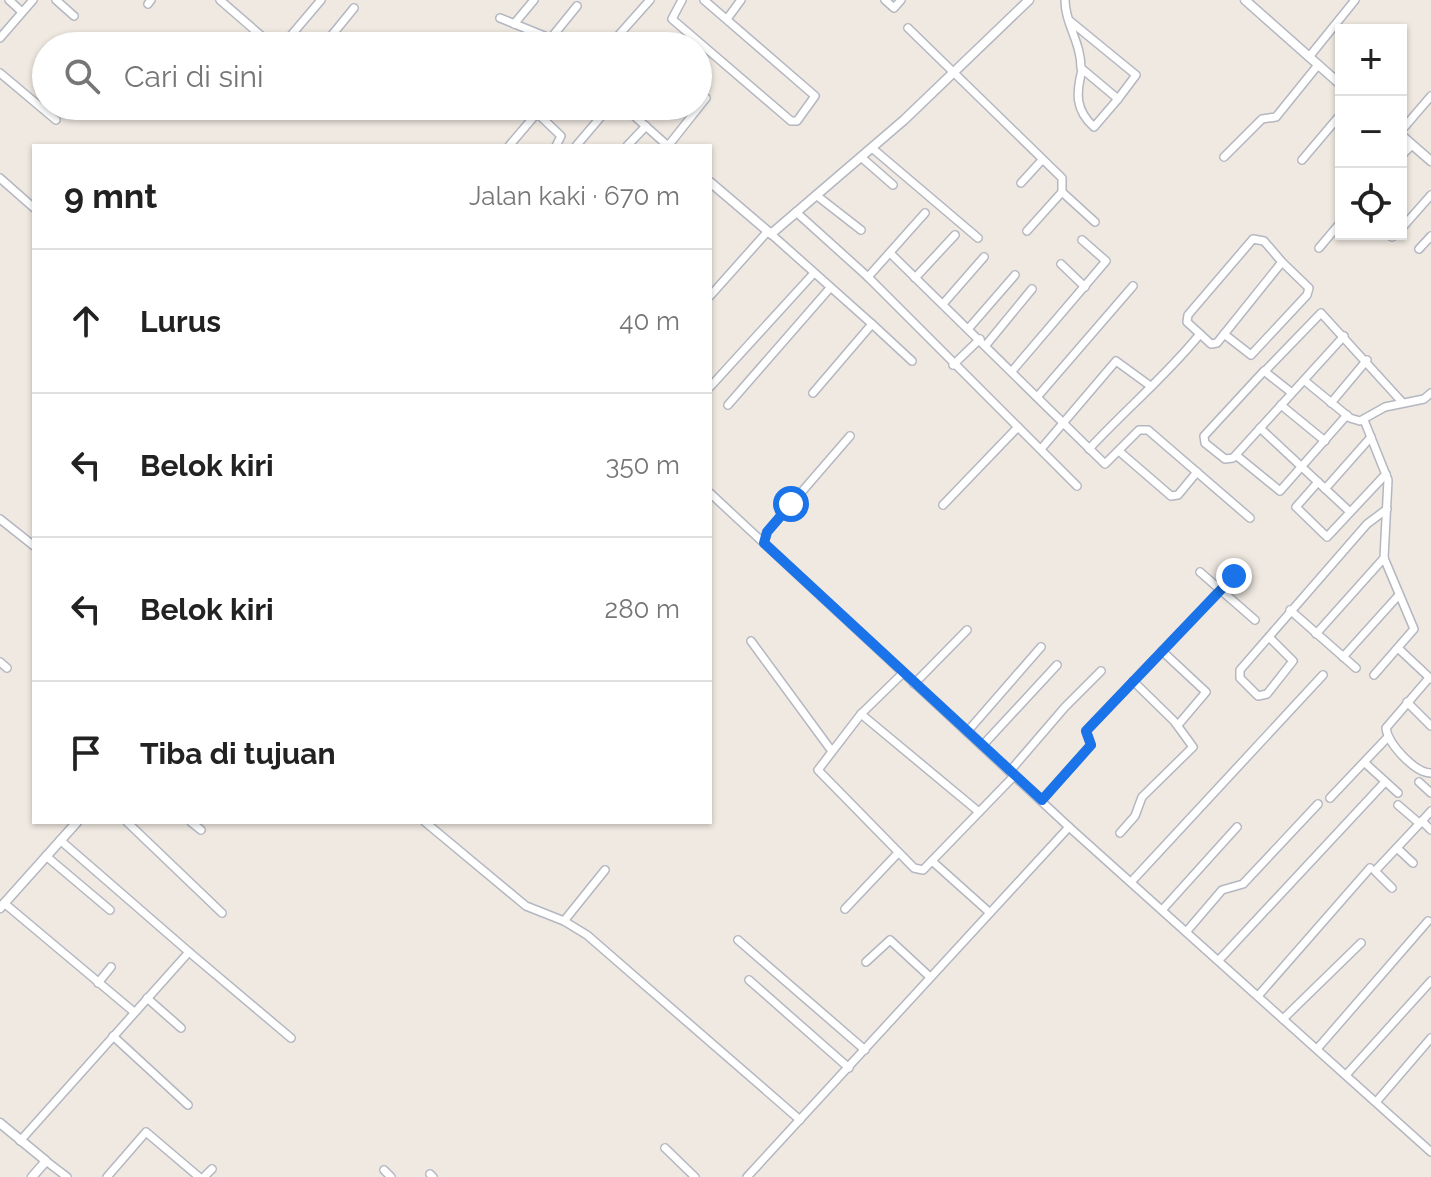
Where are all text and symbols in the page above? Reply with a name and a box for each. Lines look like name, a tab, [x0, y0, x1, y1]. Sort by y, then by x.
map controls	[1335, 24, 1407, 240]
button: +	[1335, 24, 1407, 96]
search box	[32, 32, 712, 120]
icon: search	[60, 54, 104, 98]
text: Cari di sini	[124, 59, 264, 94]
button: −	[1335, 96, 1407, 168]
button: locate	[1335, 168, 1407, 240]
text: 9 mnt	[64, 176, 157, 216]
text: Jalan kaki · 670 m	[469, 181, 680, 211]
icon: ahead	[64, 299, 108, 343]
text: Lurus	[140, 304, 221, 339]
text: 40 m	[619, 306, 680, 336]
icon: left	[64, 443, 108, 487]
text: Belok kiri	[140, 448, 274, 483]
text: 350 m	[606, 450, 680, 480]
route start	[773, 486, 809, 522]
route end	[1216, 558, 1252, 594]
icon: left	[64, 587, 108, 631]
text: Belok kiri	[140, 592, 274, 627]
text: 280 m	[605, 594, 680, 624]
icon: arrive	[64, 731, 108, 775]
text: Tiba di tujuan	[140, 736, 336, 771]

